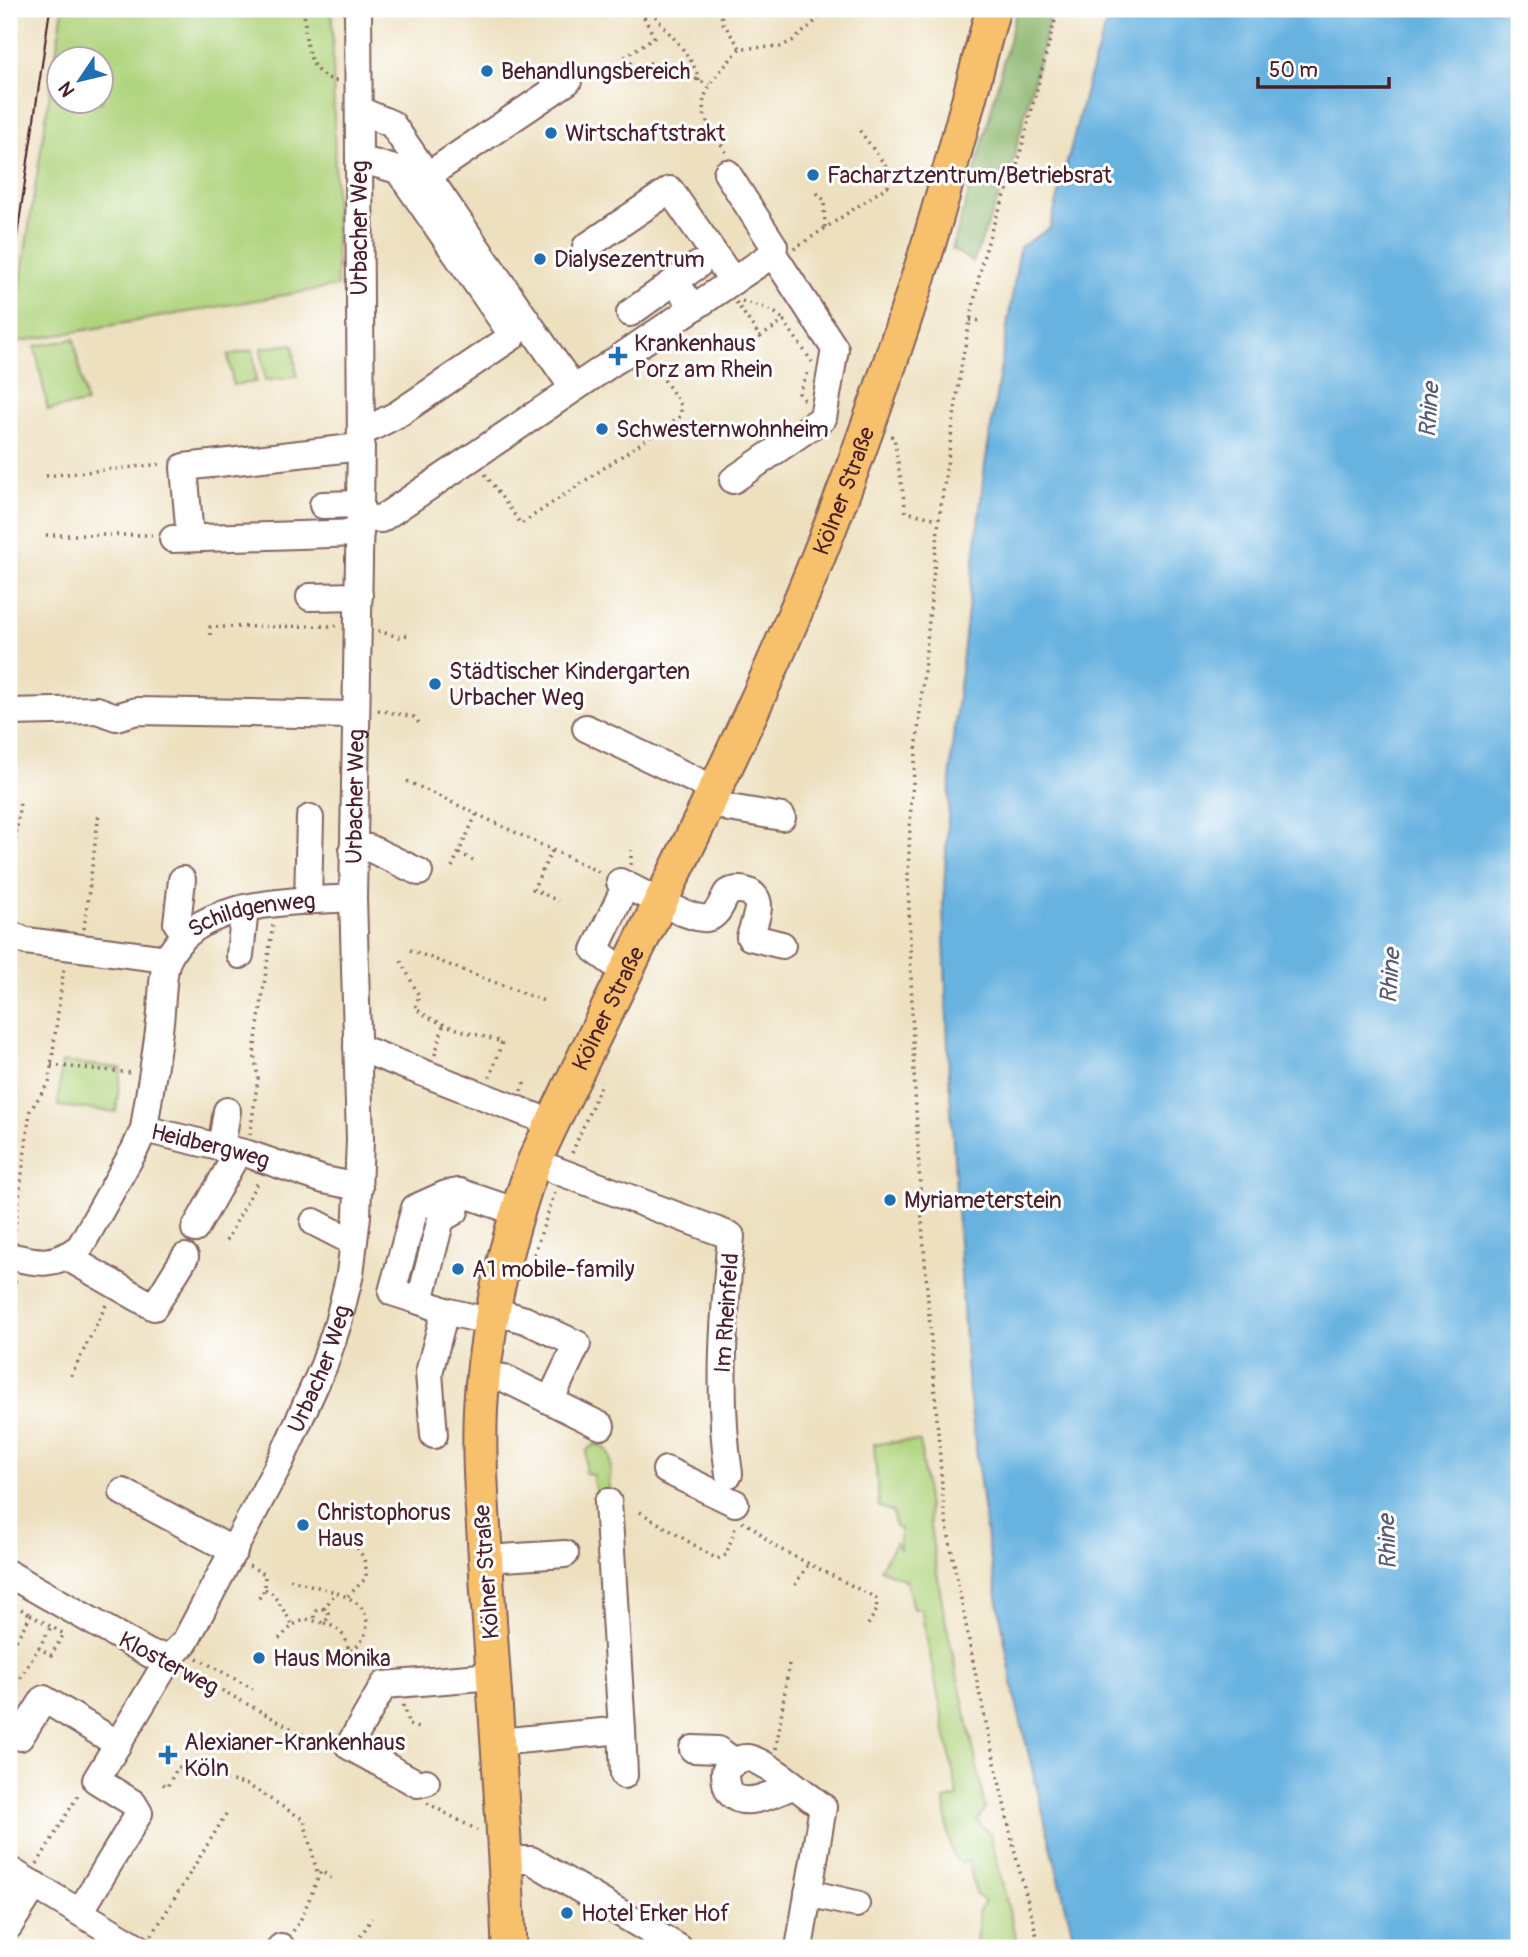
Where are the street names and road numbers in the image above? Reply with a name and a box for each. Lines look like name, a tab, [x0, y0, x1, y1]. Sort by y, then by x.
street label: Urbacher Weg	[345, 161, 374, 296]
street label: Kölner Straße	[806, 422, 882, 559]
street label: Urbacher Weg	[340, 729, 371, 864]
street label: Schildgenweg	[182, 886, 316, 944]
street label: Kölner Straße	[566, 941, 652, 1076]
street label: Heidbergweg	[148, 1117, 274, 1175]
street label: Im Rheinfeld	[708, 1252, 745, 1374]
street label: Urbacher Weg	[281, 1302, 357, 1438]
street label: Kölner Straße	[467, 1503, 506, 1640]
street label: Klosterweg	[114, 1625, 224, 1702]

